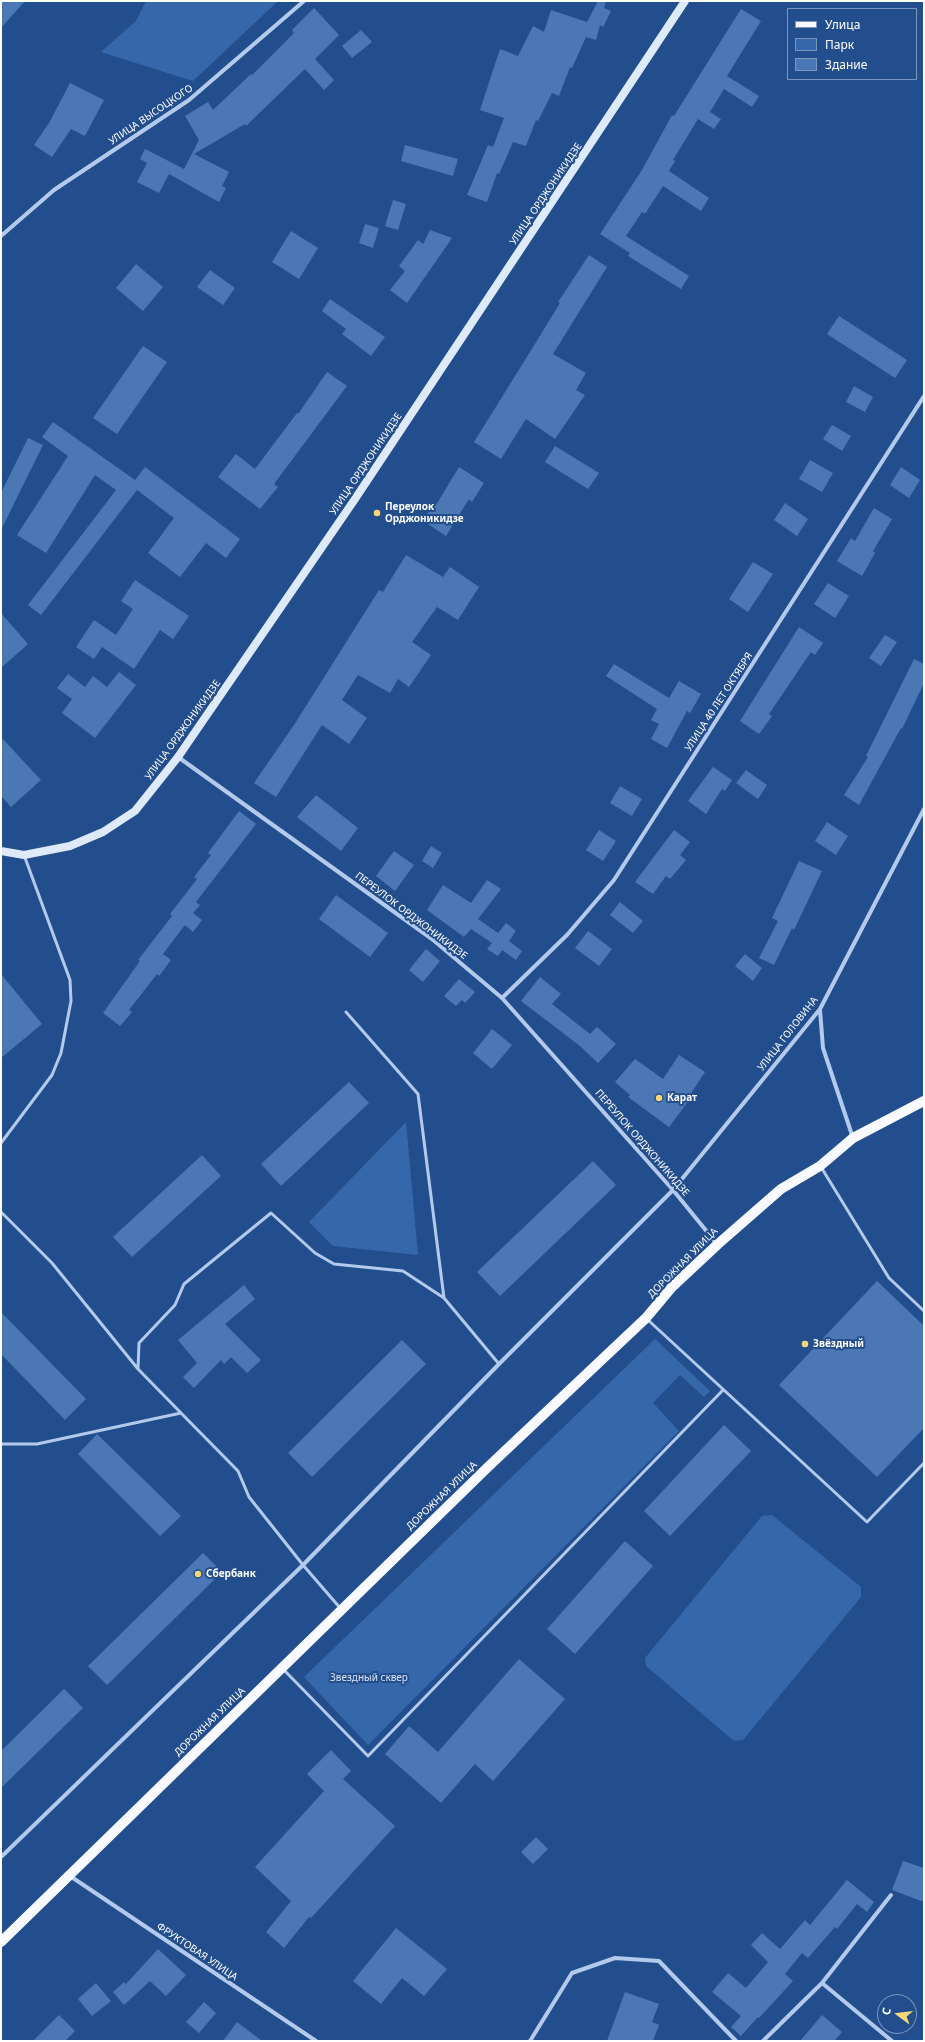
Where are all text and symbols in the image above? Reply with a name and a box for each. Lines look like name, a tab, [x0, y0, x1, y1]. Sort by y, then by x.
legend	[787, 8, 917, 80]
text: Улица	[825, 16, 860, 33]
text: Парк	[825, 36, 854, 53]
text: Здание	[825, 56, 867, 73]
street label: УЛИЦА ВЫСОЦКОГО	[107, 82, 195, 148]
street label: УЛИЦА ОРДЖОНИКИДЗЕ	[507, 141, 585, 247]
street label: УЛИЦА ОРДЖОНИКИДЗЕ	[327, 411, 405, 517]
place label: Переулок Орджоникидзе	[385, 501, 464, 524]
marker: Переулок Орджоникидзе	[372, 508, 382, 518]
street label: УЛИЦА 40 ЛЕТ ОКТЯБРЯ	[683, 650, 755, 754]
street label: УЛИЦА ОРДЖОНИКИДЗЕ	[143, 678, 223, 782]
street label: ПЕРЕУЛОК ОРДЖОНИКИДЗЕ	[353, 870, 469, 962]
street label: УЛИЦА ГОЛОВИНА	[755, 994, 821, 1074]
street label: ПЕРЕУЛОК ОРДЖОНИКИДЗЕ	[592, 1087, 692, 1199]
place label: Карат	[667, 1092, 697, 1104]
marker: Карат	[654, 1093, 664, 1103]
street label: ДОРОЖНАЯ УЛИЦА	[646, 1226, 720, 1300]
place label: Звёздный	[813, 1338, 864, 1350]
marker: Звёздный	[800, 1339, 810, 1349]
street label: ДОРОЖНАЯ УЛИЦА	[404, 1459, 480, 1533]
place label: Сбербанк	[206, 1568, 256, 1580]
marker: Сбербанк	[193, 1569, 203, 1579]
park label: Звездный сквер	[330, 1672, 408, 1684]
street label: ДОРОЖНАЯ УЛИЦА	[172, 1685, 248, 1759]
street label: ФРУКТОВАЯ УЛИЦА	[154, 1921, 240, 1983]
north arrow	[877, 1994, 917, 2034]
text: С	[878, 2006, 894, 2016]

